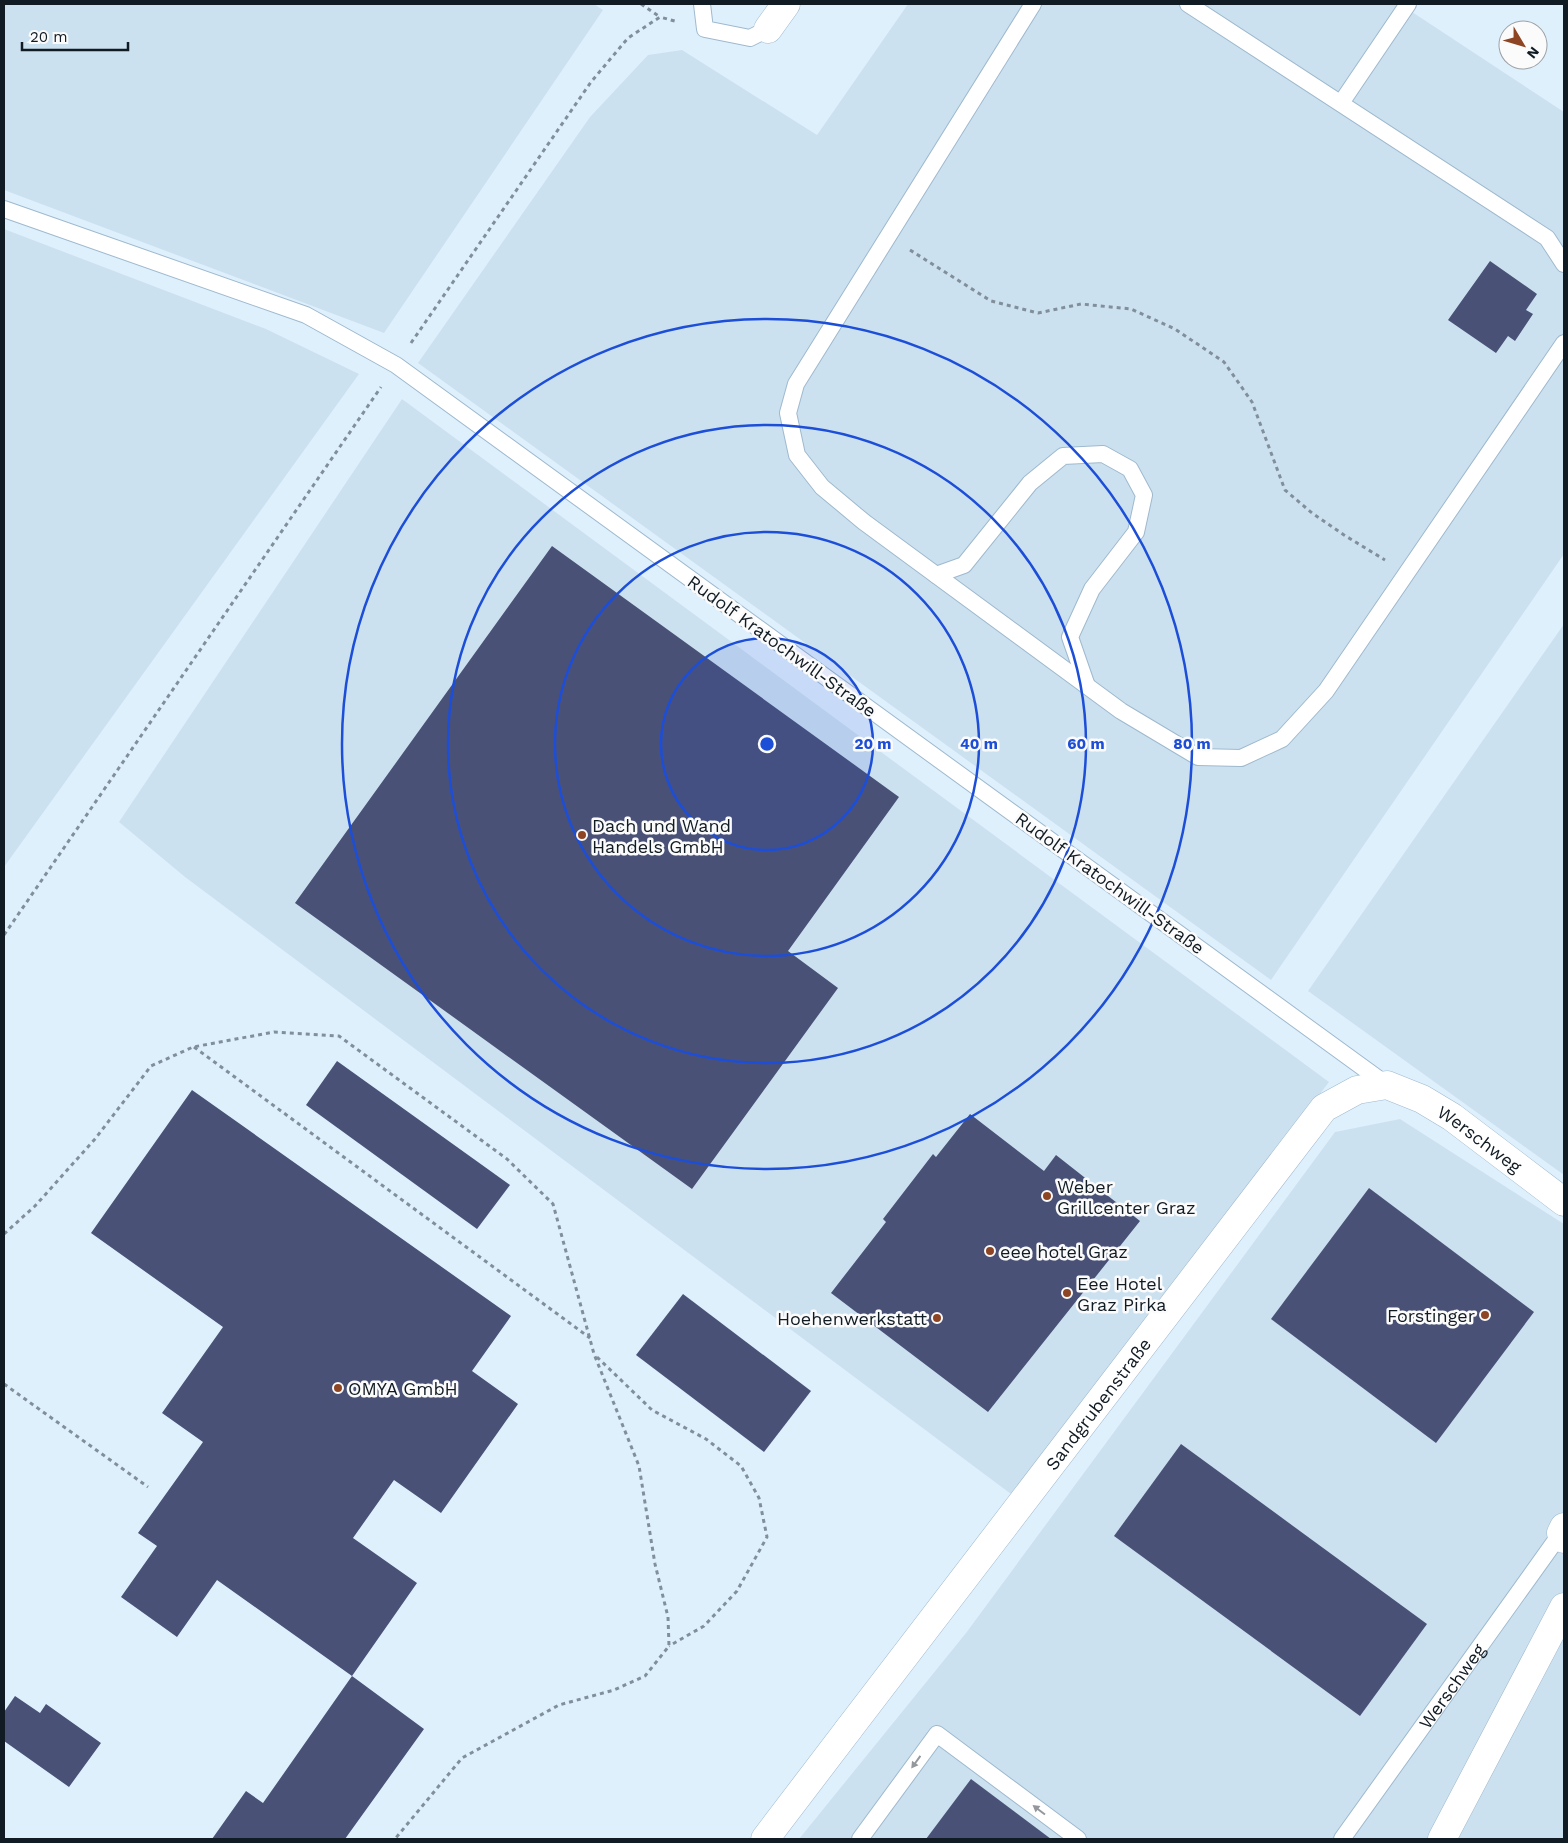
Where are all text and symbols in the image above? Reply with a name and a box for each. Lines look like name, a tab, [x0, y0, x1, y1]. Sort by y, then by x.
scale bar	[22, 20, 129, 52]
north arrow	[1498, 20, 1548, 70]
text: 20 m	[30, 28, 68, 46]
text: N	[1524, 44, 1543, 62]
street label: Rudolf Kratochwill-Straße	[684, 571, 880, 721]
centre of rings	[758, 735, 776, 753]
text: 20 m	[854, 735, 892, 753]
text: 40 m	[960, 735, 998, 753]
text: 60 m	[1067, 735, 1105, 753]
text: 80 m	[1173, 735, 1211, 753]
street label: Rudolf Kratochwill-Straße	[1012, 808, 1208, 958]
place label: Dach und Wand Handels GmbH	[592, 815, 731, 857]
marker: Dach und Wand Handels GmbH	[576, 829, 588, 841]
street label: Werschweg	[1434, 1100, 1526, 1177]
place label: Weber Grillcenter Graz	[1057, 1176, 1196, 1218]
marker: Weber Grillcenter Graz	[1041, 1190, 1053, 1202]
place label: eee hotel Graz	[1000, 1241, 1128, 1262]
marker: eee hotel Graz	[984, 1245, 996, 1257]
place label: Eee Hotel Graz Pirka	[1077, 1273, 1166, 1315]
marker: Eee Hotel Graz Pirka	[1061, 1287, 1073, 1299]
place label: Forstinger	[1387, 1305, 1475, 1326]
place label: Hoehenwerkstatt	[777, 1308, 927, 1329]
marker: Forstinger	[1479, 1309, 1491, 1321]
marker: Hoehenwerkstatt	[931, 1312, 943, 1324]
street label: Sandgrubenstraße	[1041, 1333, 1155, 1474]
place label: OMYA GmbH	[348, 1378, 458, 1399]
marker: OMYA GmbH	[332, 1382, 344, 1394]
street label: Werschweg	[1414, 1639, 1489, 1733]
one-way arrow	[911, 1755, 921, 1769]
one-way arrow	[1032, 1805, 1046, 1815]

